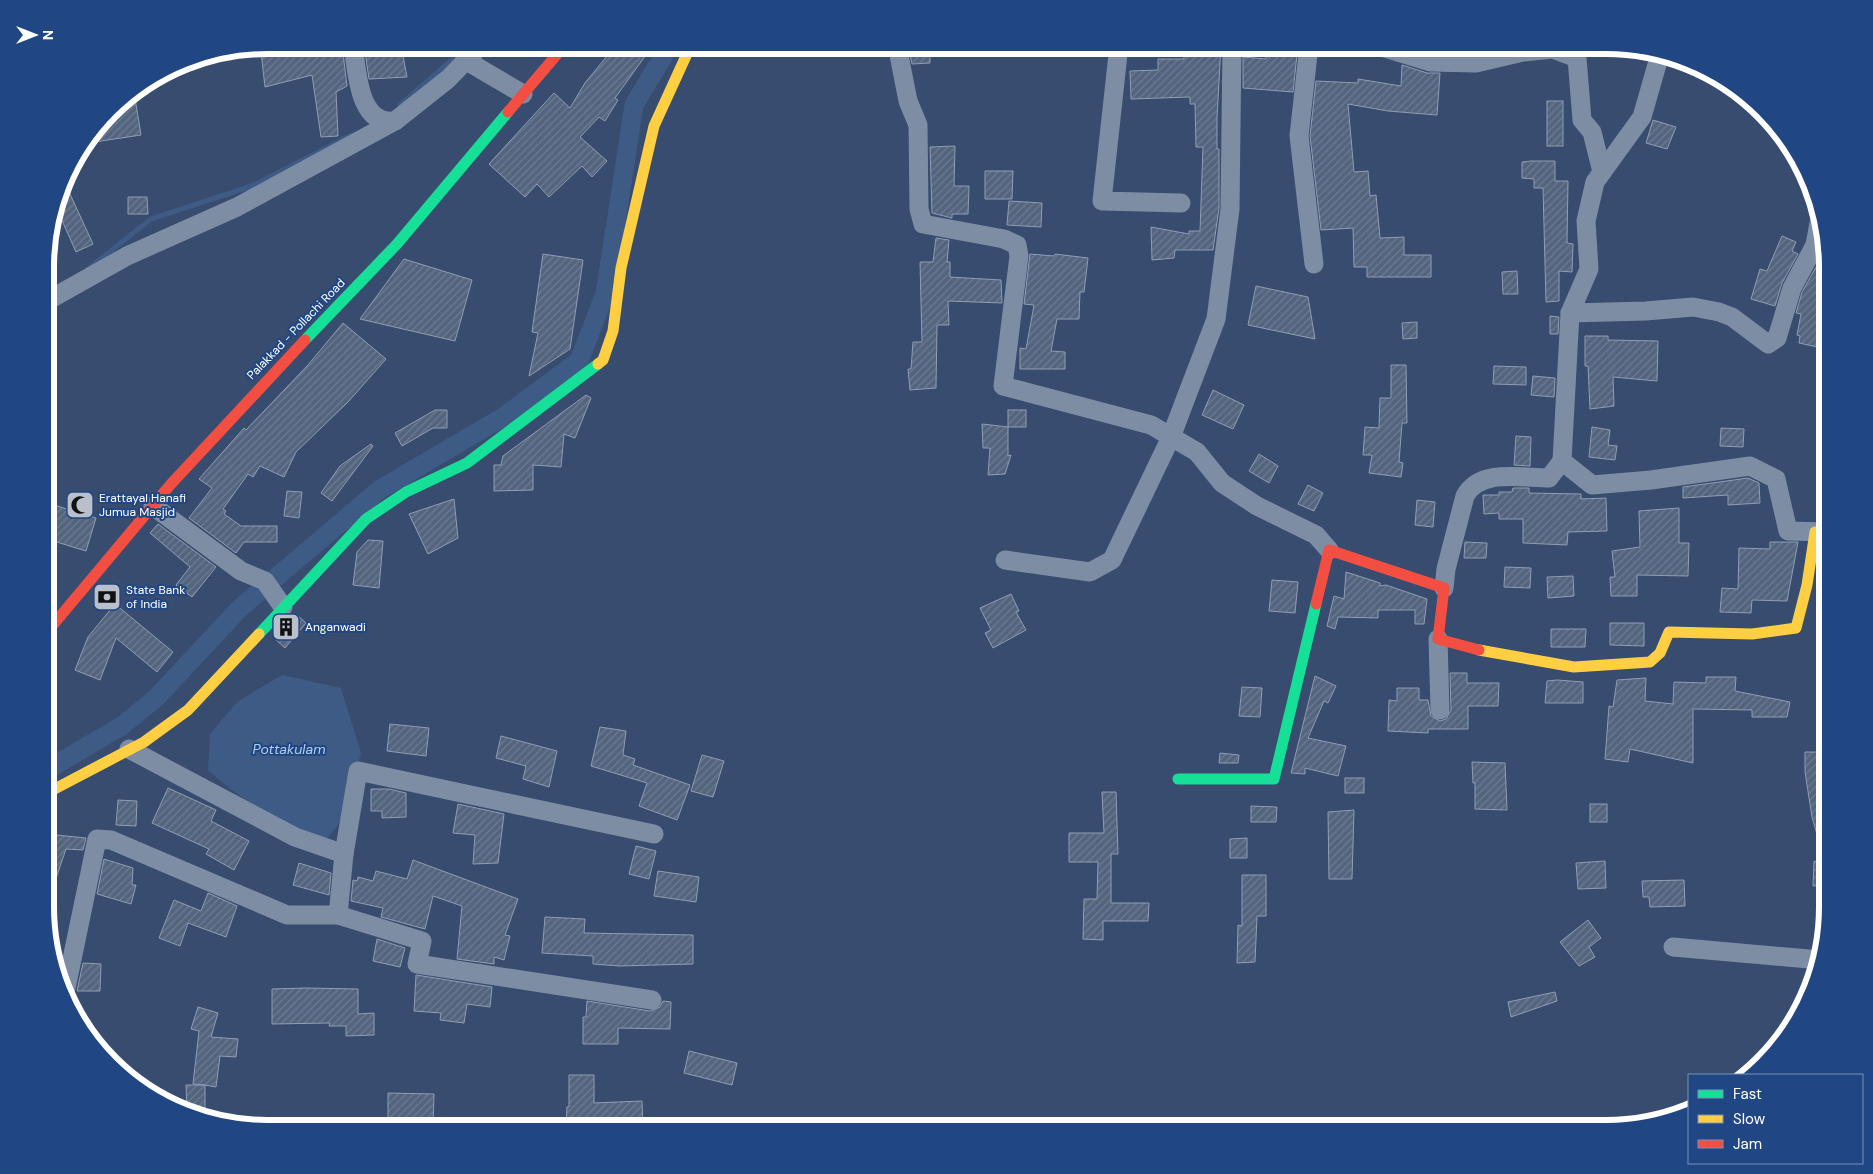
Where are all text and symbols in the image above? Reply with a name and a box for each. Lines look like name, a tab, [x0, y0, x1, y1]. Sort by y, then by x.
north arrow	[10, 10, 60, 60]
text: N	[39, 30, 57, 40]
street label: Palakkad - Pollachi Road	[243, 275, 349, 383]
mosque icon: Erattayal Hanafi Jumua Masjid	[65, 490, 95, 520]
place label: Erattayal Hanafi Jumua Masjid	[99, 490, 186, 520]
bank icon: State Bank of India	[92, 582, 122, 612]
place label: State Bank of India	[126, 582, 185, 612]
building icon: Anganwadi	[271, 612, 301, 642]
place label: Anganwadi	[305, 619, 366, 635]
water label: Pottakulam	[252, 740, 326, 758]
legend	[1688, 1074, 1863, 1164]
text: Fast	[1733, 1084, 1762, 1104]
text: Slow	[1733, 1109, 1766, 1129]
text: Jam	[1733, 1134, 1762, 1154]

